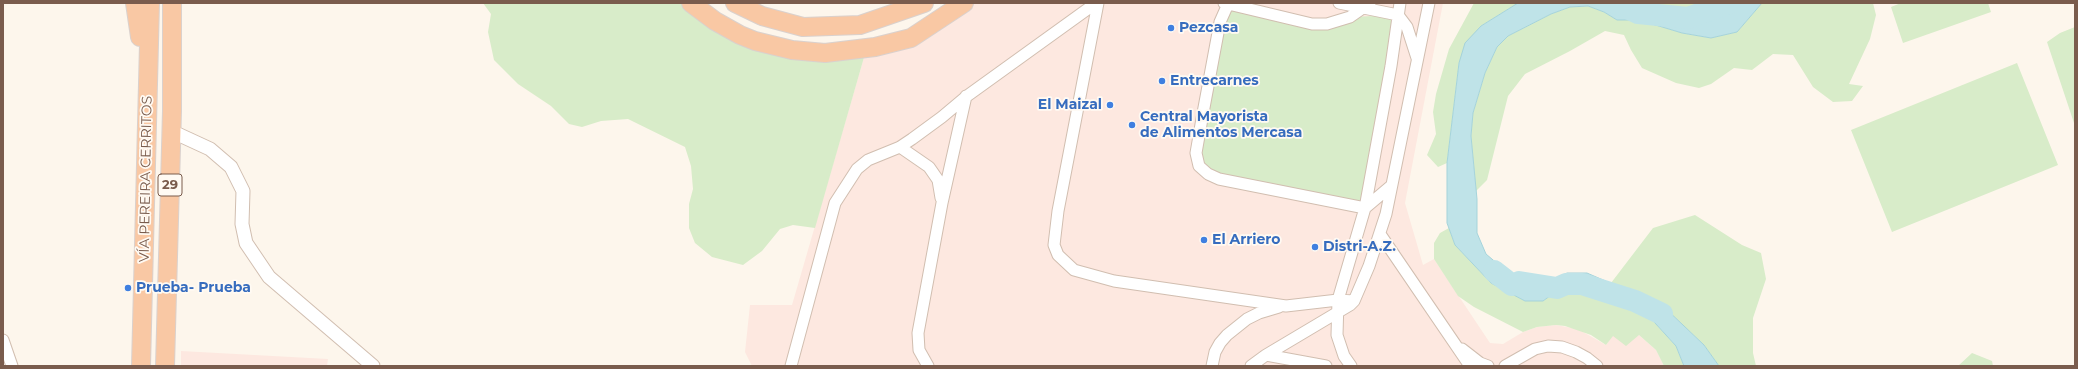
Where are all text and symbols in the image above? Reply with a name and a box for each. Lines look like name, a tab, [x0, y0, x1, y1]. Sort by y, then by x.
place label: Pezcasa	[1179, 20, 1238, 36]
marker: Pezcasa	[1166, 23, 1176, 33]
place label: Entrecarnes	[1170, 73, 1259, 89]
marker: Entrecarnes	[1157, 76, 1167, 86]
street label: VÍA PEREIRA CERRITOS	[136, 96, 156, 262]
place label: El Maizal	[1038, 97, 1102, 113]
marker: El Maizal	[1105, 100, 1115, 110]
place label: Central Mayorista de Alimentos Mercasa	[1140, 109, 1302, 142]
marker: Central Mayorista de Alimentos Mercasa	[1127, 120, 1137, 130]
road number: 29	[158, 174, 182, 196]
place label: El Arriero	[1212, 232, 1280, 248]
marker: El Arriero	[1199, 235, 1209, 245]
place label: Distri-A.Z.	[1323, 239, 1396, 255]
marker: Distri-A.Z.	[1310, 242, 1320, 252]
place label: Prueba- Prueba	[136, 280, 251, 296]
marker: Prueba- Prueba	[123, 283, 133, 293]

